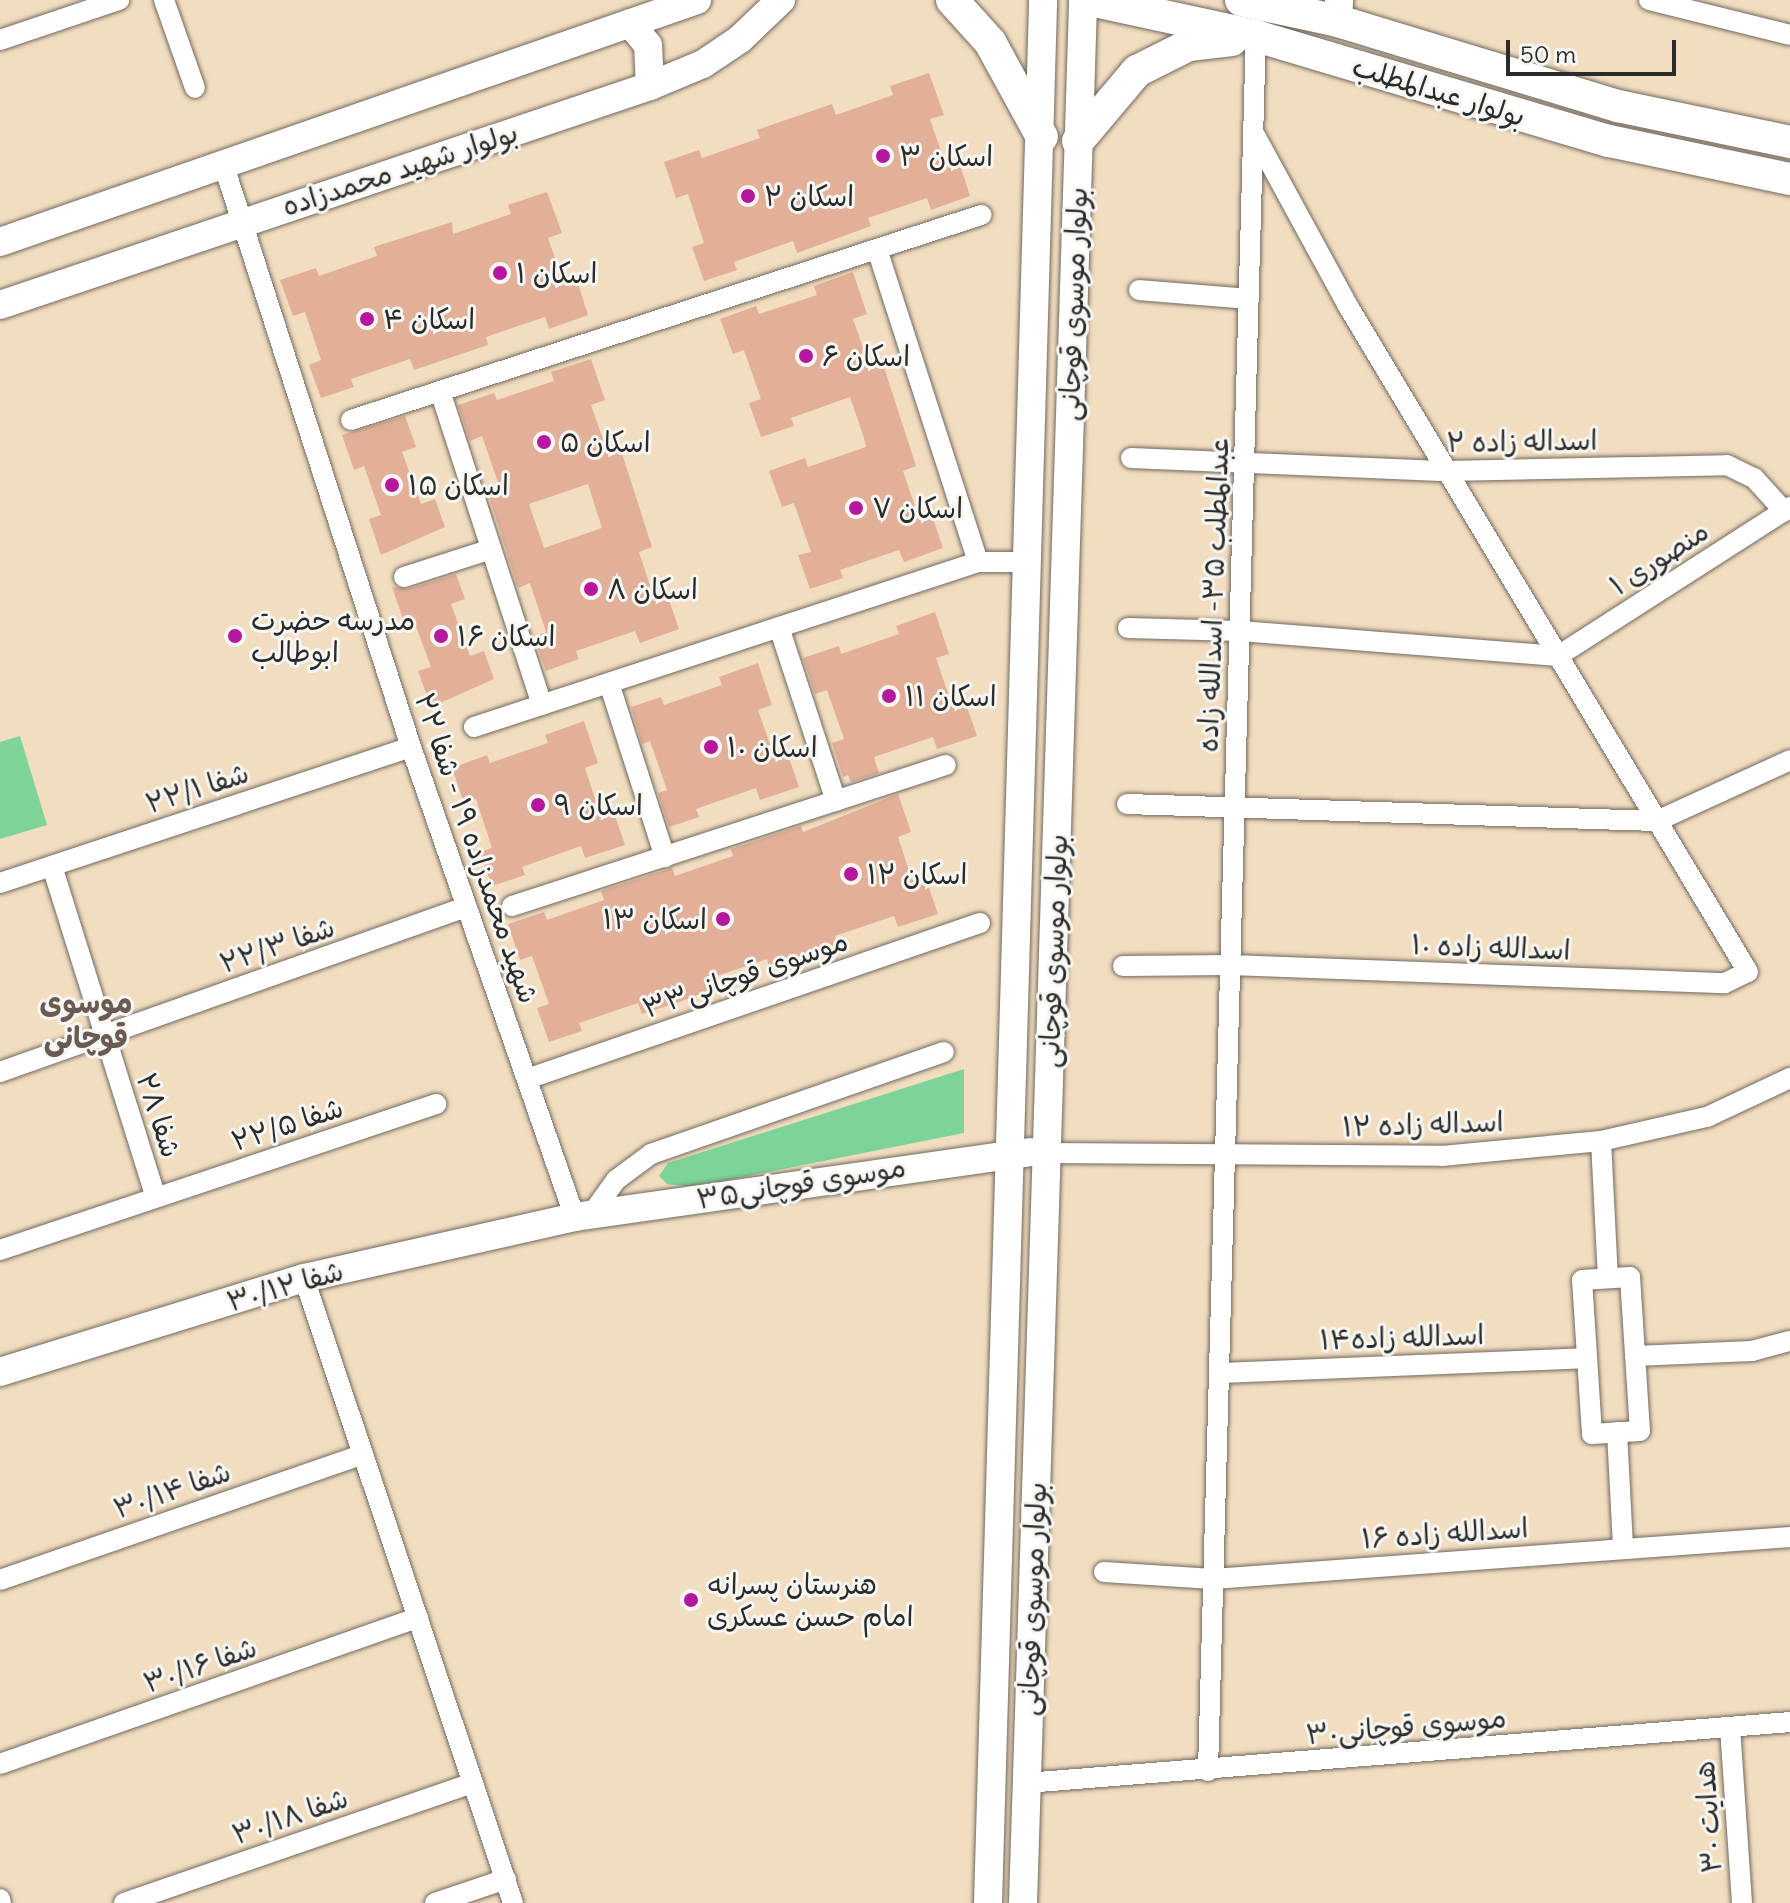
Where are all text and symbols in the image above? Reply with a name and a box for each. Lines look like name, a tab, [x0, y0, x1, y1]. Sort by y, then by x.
scale bar	[1510, 24, 1680, 74]
text: 50 m	[1520, 39, 1576, 69]
street label: بولوار عبدالمطلب	[1349, 49, 1529, 133]
street label: بولوار شهید محمدزاده	[278, 115, 522, 223]
place label: اسکان ۳	[899, 139, 993, 173]
marker: اسکان ۳	[874, 147, 892, 165]
place label: اسکان ۲	[764, 179, 854, 213]
street label: بولوار موسوی قوچانی	[1052, 186, 1094, 422]
marker: اسکان ۲	[739, 187, 757, 205]
place label: اسکان ۱	[516, 256, 597, 290]
marker: اسکان ۱	[491, 264, 509, 282]
place label: اسکان ۴	[383, 302, 475, 336]
marker: اسکان ۴	[358, 310, 376, 328]
place label: اسکان ۶	[822, 339, 910, 373]
marker: اسکان ۶	[797, 347, 815, 365]
street label: اسداله زاده ۲	[1446, 423, 1598, 459]
place label: اسکان ۵	[560, 425, 651, 459]
marker: اسکان ۵	[535, 433, 553, 451]
street label: عبدالمطلب ۳۵- اسدالله زاده	[1191, 437, 1235, 753]
place label: اسکان ۱۵	[408, 468, 509, 502]
marker: اسکان ۱۵	[383, 476, 401, 494]
place label: اسکان ۷	[872, 491, 963, 525]
marker: اسکان ۷	[847, 499, 865, 517]
street label: منصوری ۱	[1603, 514, 1715, 602]
place label: اسکان ۸	[607, 572, 698, 606]
marker: اسکان ۸	[582, 580, 600, 598]
place label: مدرسه حضرت ابوطالب	[251, 603, 415, 669]
place label: اسکان ۱۶	[457, 619, 555, 653]
marker: مدرسه حضرت ابوطالب	[226, 627, 244, 645]
marker: اسکان ۱۶	[432, 627, 450, 645]
place label: اسکان ۱۱	[905, 679, 997, 713]
marker: اسکان ۱۱	[880, 687, 898, 705]
street label: شهید محمدزاده ۱۹ - شفا ۲۲	[408, 688, 546, 1008]
place label: اسکان ۱۰	[727, 730, 818, 764]
marker: اسکان ۱۰	[702, 738, 720, 756]
street label: ۲۲/۱ شفا	[141, 756, 253, 820]
place label: اسکان ۹	[554, 788, 643, 822]
marker: اسکان ۹	[529, 796, 547, 814]
street label: بولوار موسوی قوچانی	[1032, 833, 1074, 1069]
place label: اسکان ۱۲	[867, 857, 967, 891]
marker: اسکان ۱۲	[842, 865, 860, 883]
place label: اسکان ۱۳	[603, 902, 707, 936]
street label: شفا ۲۲/۳	[215, 910, 339, 980]
marker: اسکان ۱۳	[714, 910, 732, 928]
street label: موسوی قوچانی۳۳	[638, 923, 852, 1025]
street label: اسدالله زاده ۱۰	[1411, 927, 1571, 967]
district label: موسوی قوچانی	[40, 984, 132, 1054]
street label: شفا ۲۸	[130, 1069, 188, 1161]
street label: شفا ۲۲/۵	[227, 1090, 347, 1158]
street label: اسداله زاده ۱۲	[1342, 1104, 1504, 1144]
street label: موسوی قوچانی۳۵	[694, 1150, 908, 1216]
street label: شفا ۳۰/۱۲	[223, 1253, 347, 1319]
street label: اسدالله زاده۱۴	[1319, 1317, 1485, 1357]
street label: شفا ۳۰/۱۴	[109, 1454, 235, 1526]
street label: بولوار موسوی قوچانی	[1011, 1481, 1053, 1717]
street label: اسدالله زاده ۱۶	[1360, 1510, 1530, 1556]
place label: هنرستان پسرانه امام حسن عسکری	[707, 1567, 914, 1633]
marker: هنرستان پسرانه امام حسن عسکری	[682, 1591, 700, 1609]
street label: شفا ۳۰/۱۶	[139, 1630, 261, 1700]
street label: موسوی قوچانی۳۰	[1304, 1701, 1508, 1751]
street label: هدایت ۳۰	[1687, 1760, 1729, 1874]
street label: شفا ۳۰/۱۸	[228, 1781, 352, 1851]

